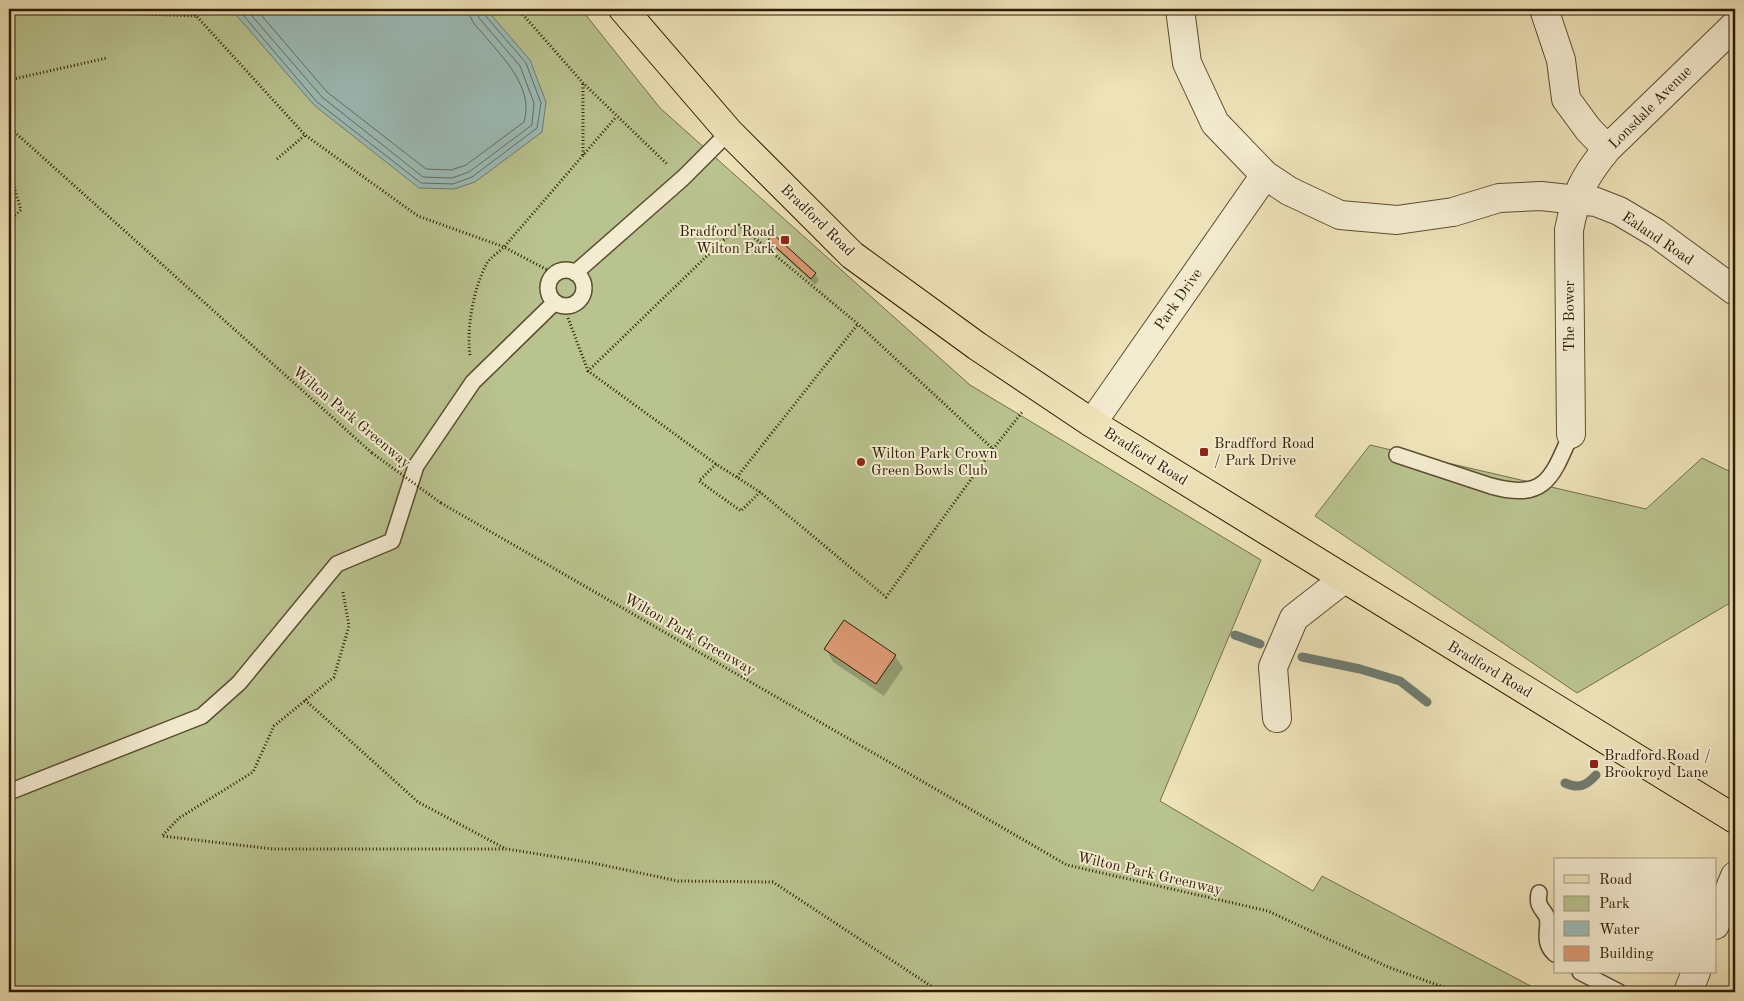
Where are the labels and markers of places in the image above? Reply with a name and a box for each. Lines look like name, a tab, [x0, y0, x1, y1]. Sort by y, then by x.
place label: Bradford Road Wilton Park	[679, 225, 775, 257]
marker: Bradford Road Wilton Park	[779, 234, 791, 246]
place label: Bradfford Road / Park Drive	[1214, 437, 1315, 469]
marker: Bradfford Road / Park Drive	[1198, 446, 1210, 458]
place label: Wilton Park Crown Green Bowls Club	[871, 447, 998, 479]
marker: Wilton Park Crown Green Bowls Club	[855, 456, 867, 468]
place label: Bradford Road / Brookroyd Lane	[1604, 749, 1711, 781]
marker: Bradford Road / Brookroyd Lane	[1588, 758, 1600, 770]

